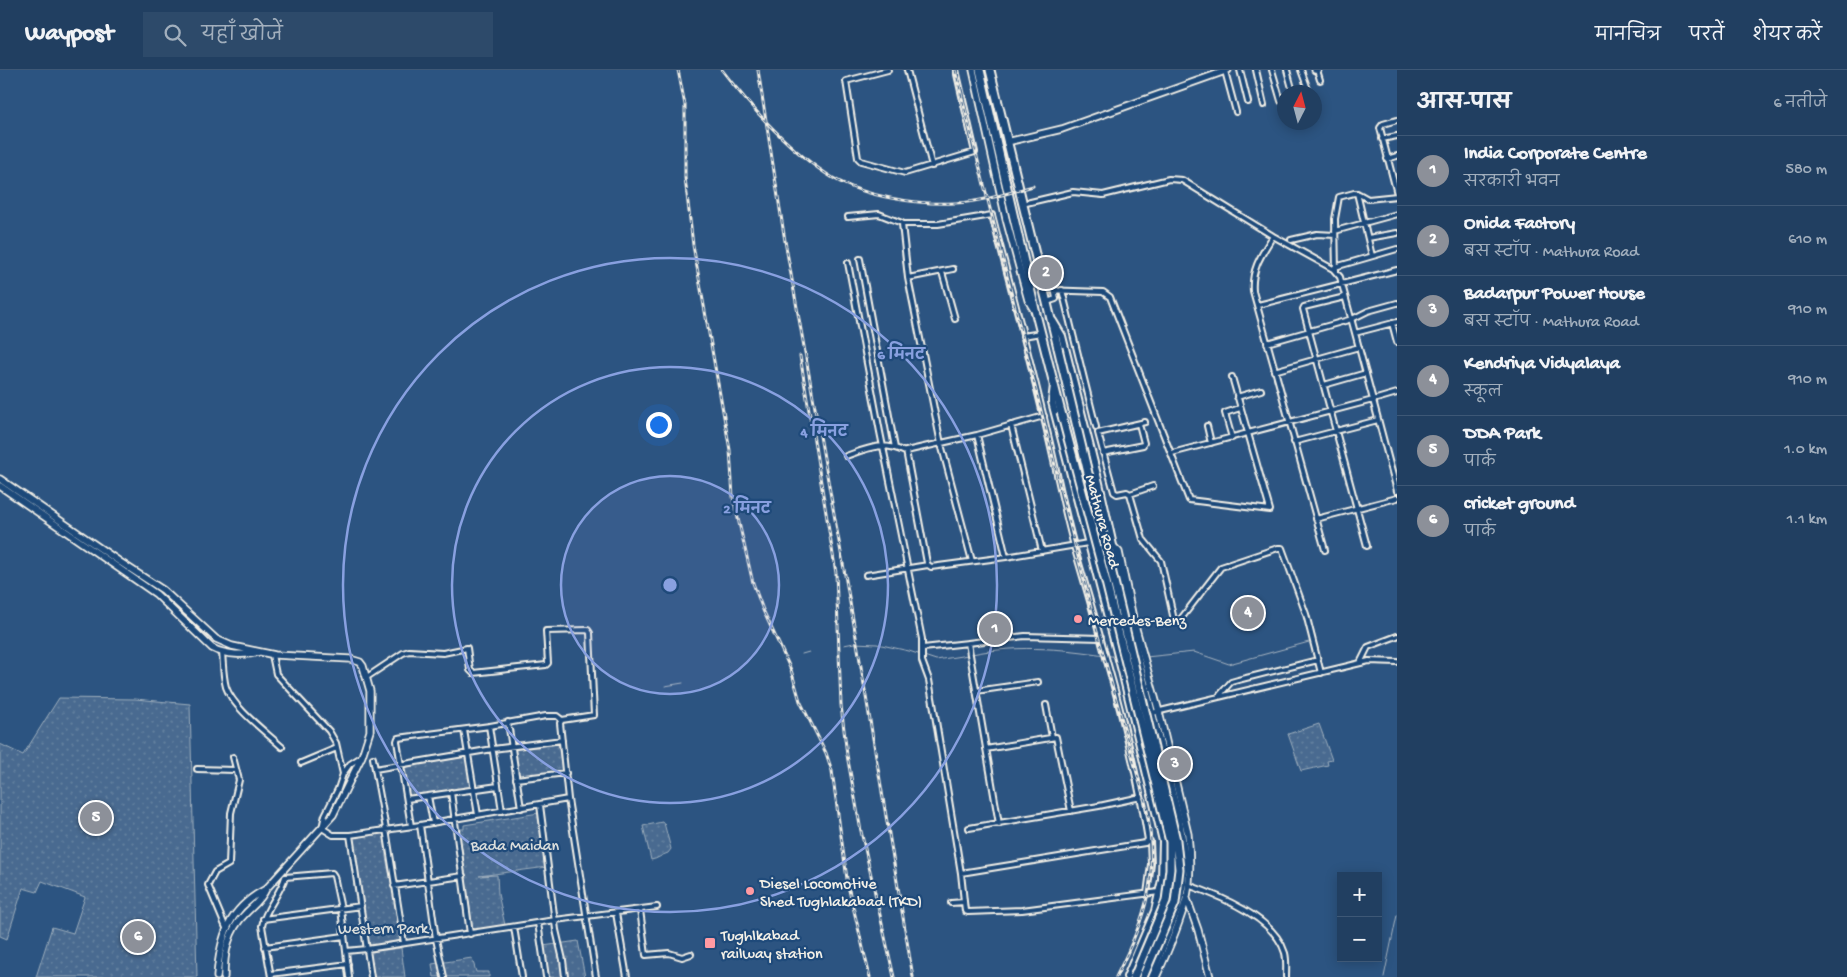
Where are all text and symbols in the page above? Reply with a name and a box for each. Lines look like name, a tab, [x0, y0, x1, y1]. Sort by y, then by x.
search box	[143, 12, 493, 57]
text: Waypost	[25, 20, 113, 49]
icon: search	[161, 21, 189, 49]
text: यहाँ खोजें	[201, 25, 283, 48]
text: मानचित्र	[1595, 26, 1661, 47]
text: परतें	[1689, 26, 1724, 47]
text: शेयर करें	[1752, 26, 1822, 47]
north arrow	[1277, 85, 1322, 130]
text: आस-पास	[1417, 92, 1511, 117]
text: 6 नतीजे	[1774, 95, 1827, 114]
text: India Corporate Centre	[1464, 143, 1647, 166]
text: 1	[1430, 161, 1436, 180]
text: 580 m	[1786, 161, 1827, 180]
text: सरकारी भवन	[1464, 174, 1559, 193]
text: Onida Factory	[1464, 213, 1575, 236]
text: 2	[1429, 231, 1437, 250]
text: 610 m	[1788, 231, 1827, 250]
text: बस स्टॉप · Mathura Road	[1464, 244, 1639, 263]
pin: 2	[1030, 254, 1062, 292]
text: Badarpur Power House	[1464, 283, 1645, 306]
text: 3	[1429, 301, 1437, 320]
text: 910 m	[1788, 301, 1827, 320]
text: बस स्टॉप · Mathura Road	[1464, 314, 1639, 333]
text: 6 मिनट	[877, 341, 926, 365]
text: Kendriya Vidyalaya	[1464, 353, 1620, 376]
text: 4	[1429, 371, 1437, 390]
text: 910 m	[1788, 371, 1827, 390]
text: स्कूल	[1464, 384, 1502, 403]
your location	[646, 412, 672, 438]
text: 4 मिनट	[799, 418, 849, 442]
text: DDA Park	[1464, 423, 1541, 446]
text: 5	[1429, 441, 1437, 460]
text: 1.0 km	[1784, 441, 1827, 460]
text: पार्क	[1464, 454, 1495, 473]
street label: Mathura Road	[1079, 473, 1123, 572]
text: cricket ground	[1464, 493, 1575, 516]
text: 2 मिनट	[723, 495, 772, 519]
text: 6	[1429, 511, 1437, 530]
text: 1.1 km	[1787, 511, 1827, 530]
text: पार्क	[1464, 524, 1495, 543]
centre of rings	[661, 576, 679, 594]
pin: 4	[1232, 594, 1264, 632]
pin: 1	[979, 610, 1011, 648]
marker: Mercedes-Benz	[1072, 613, 1084, 625]
place label: Mercedes-Benz	[1088, 613, 1187, 632]
pin: 3	[1159, 745, 1191, 783]
pin: 5	[80, 799, 112, 837]
park label: Bada Maidan	[470, 838, 560, 857]
map controls	[1337, 872, 1382, 962]
button: +	[1337, 872, 1382, 917]
place label: Diesel Locomotive Shed Tughlakabad (TKD)	[759, 876, 922, 913]
marker: Diesel Locomotive Shed Tughlakabad (TKD)	[744, 885, 756, 897]
button: −	[1337, 917, 1382, 962]
pin: 6	[122, 918, 154, 956]
park label: Western Park	[338, 921, 430, 940]
place label: Tughlkabad railway station	[720, 928, 823, 965]
marker: Tughlkabad railway station	[703, 936, 717, 950]

